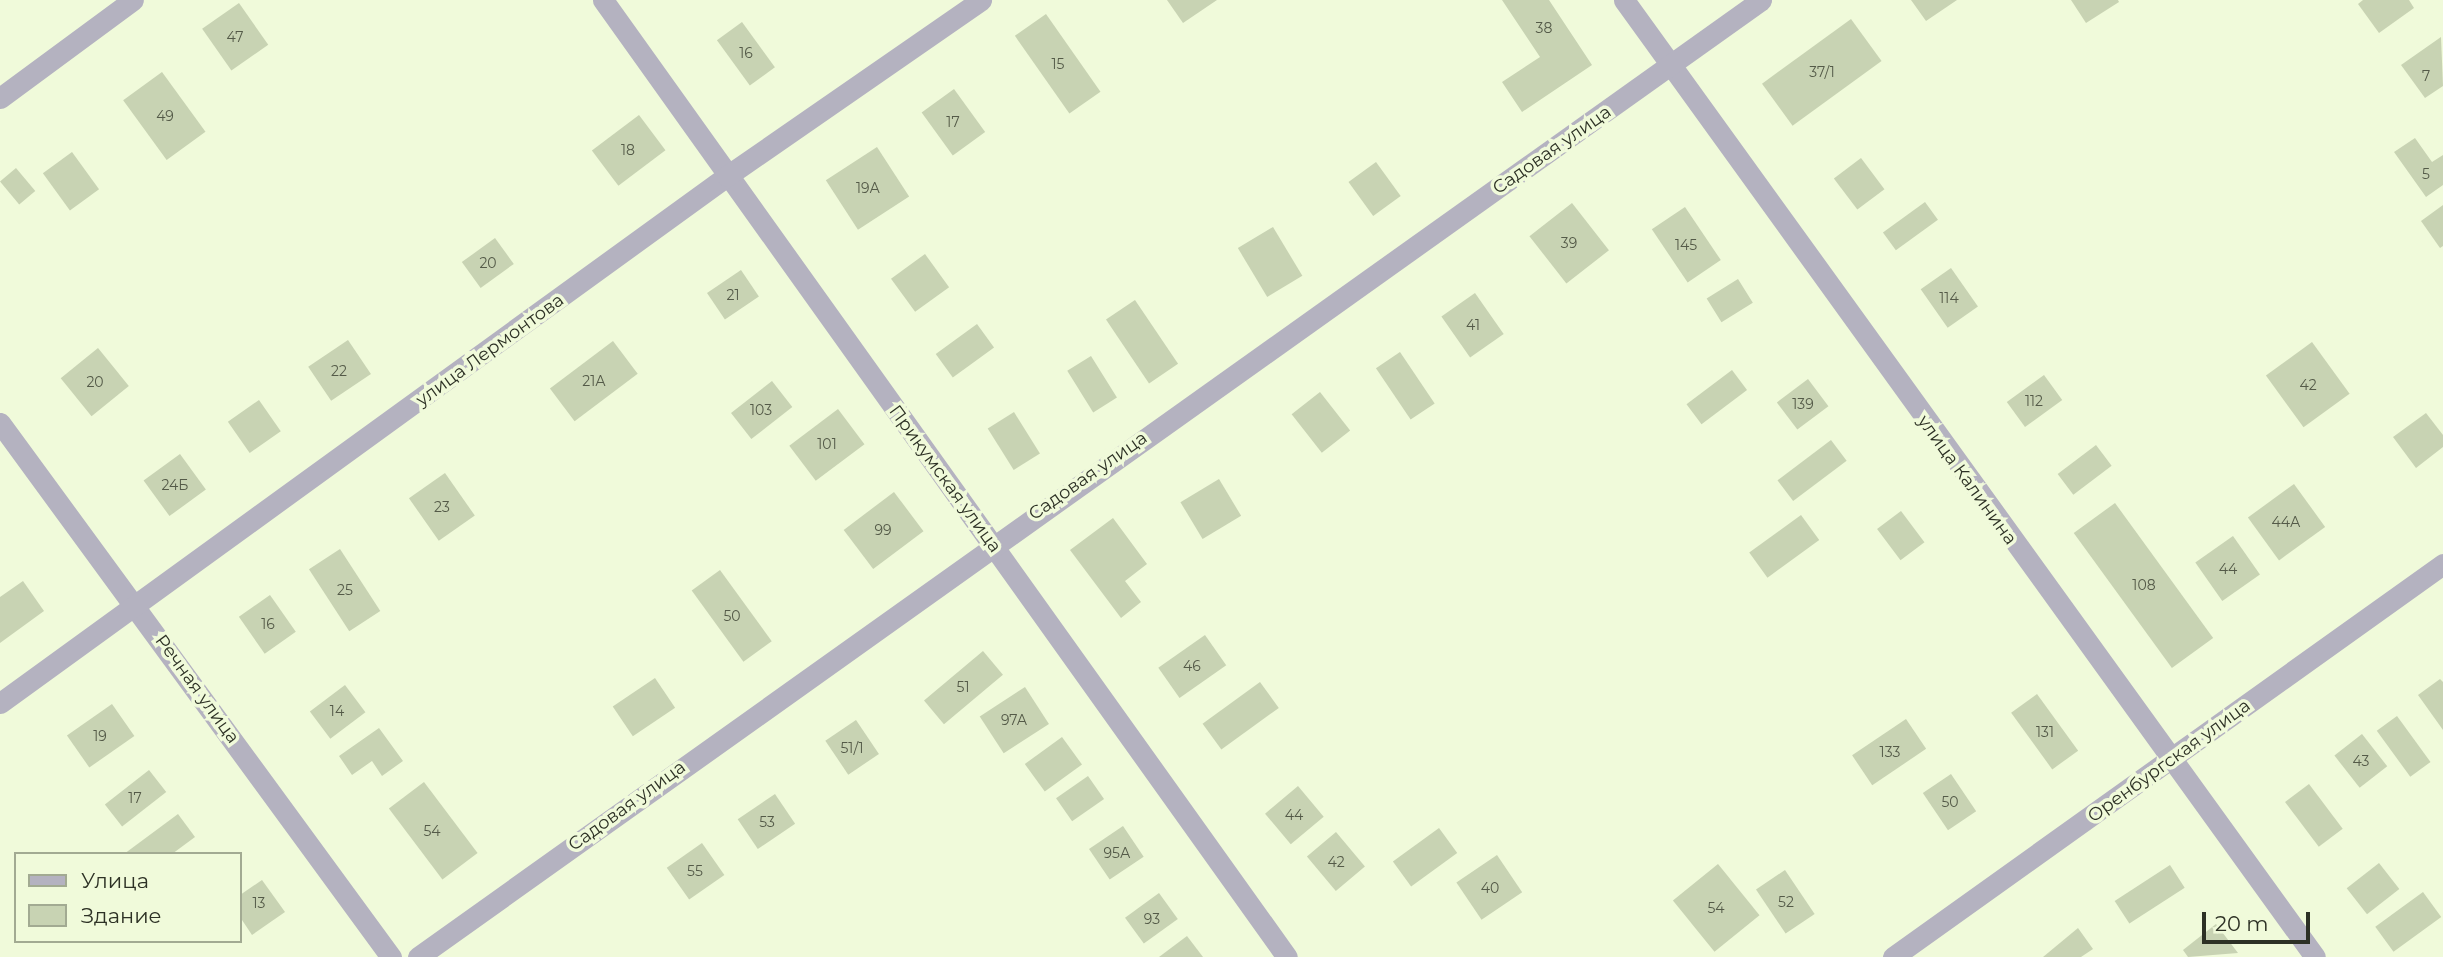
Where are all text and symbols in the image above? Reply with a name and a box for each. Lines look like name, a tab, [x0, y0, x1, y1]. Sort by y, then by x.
house number: 38	[1536, 20, 1552, 36]
house number: 47	[227, 29, 243, 45]
house number: 16	[739, 45, 753, 61]
house number: 15	[1052, 56, 1064, 72]
house number: 37/1	[1809, 64, 1835, 80]
house number: 7	[2422, 68, 2430, 84]
street label: Садовая улица	[1489, 101, 1615, 199]
house number: 49	[156, 108, 174, 124]
house number: 17	[946, 114, 960, 130]
house number: 18	[621, 142, 635, 158]
house number: 5	[2422, 166, 2430, 182]
house number: 19А	[856, 180, 880, 196]
house number: 39	[1561, 235, 1577, 251]
house number: 145	[1675, 237, 1697, 253]
house number: 20	[479, 255, 497, 271]
house number: 21	[726, 287, 740, 303]
street label: улица Лермонтова	[412, 289, 568, 411]
house number: 114	[1939, 290, 1959, 306]
house number: 41	[1466, 317, 1480, 333]
house number: 22	[331, 363, 347, 379]
house number: 21А	[582, 373, 606, 389]
house number: 20	[86, 374, 104, 390]
house number: 42	[2299, 377, 2317, 393]
house number: 112	[2025, 393, 2043, 409]
house number: 139	[1792, 396, 1814, 412]
street label: Прикумская улица	[884, 401, 1006, 557]
house number: 103	[750, 402, 772, 418]
street label: улица Калинина	[1913, 411, 2021, 549]
street label: Садовая улица	[1025, 427, 1151, 525]
house number: 101	[817, 436, 837, 452]
house number: 24Б	[161, 477, 189, 493]
house number: 23	[434, 499, 450, 515]
house number: 44А	[2272, 514, 2300, 530]
house number: 99	[874, 522, 892, 538]
house number: 44	[2219, 561, 2237, 577]
house number: 108	[2132, 577, 2156, 593]
house number: 25	[337, 582, 353, 598]
house number: 50	[723, 608, 741, 624]
house number: 16	[261, 616, 275, 632]
street label: Речная улица	[150, 631, 244, 747]
house number: 46	[1183, 658, 1201, 674]
house number: 51	[957, 679, 969, 695]
street label: Оренбургская улица	[2083, 695, 2255, 827]
house number: 14	[330, 703, 344, 719]
house number: 97А	[1001, 712, 1027, 728]
house number: 131	[2036, 724, 2054, 740]
house number: 19	[93, 728, 107, 744]
house number: 51/1	[840, 740, 864, 756]
house number: 133	[1880, 744, 1900, 760]
house number: 43	[2353, 753, 2369, 769]
street label: Садовая улица	[564, 756, 690, 856]
house number: 17	[128, 790, 142, 806]
house number: 50	[1941, 794, 1959, 810]
house number: 44	[1285, 807, 1303, 823]
house number: 53	[759, 814, 775, 830]
house number: 54	[423, 823, 441, 839]
house number: 95А	[1104, 845, 1130, 861]
legend	[14, 852, 242, 943]
house number: 42	[1327, 854, 1345, 870]
house number: 55	[687, 863, 703, 879]
text: Улица	[81, 868, 149, 893]
house number: 40	[1481, 880, 1499, 896]
house number: 52	[1778, 894, 1794, 910]
house number: 13	[253, 895, 265, 911]
scale bar	[2205, 898, 2314, 942]
house number: 54	[1707, 900, 1725, 916]
text: Здание	[81, 903, 162, 928]
house number: 93	[1144, 911, 1160, 927]
text: 20 m	[2215, 911, 2269, 936]

